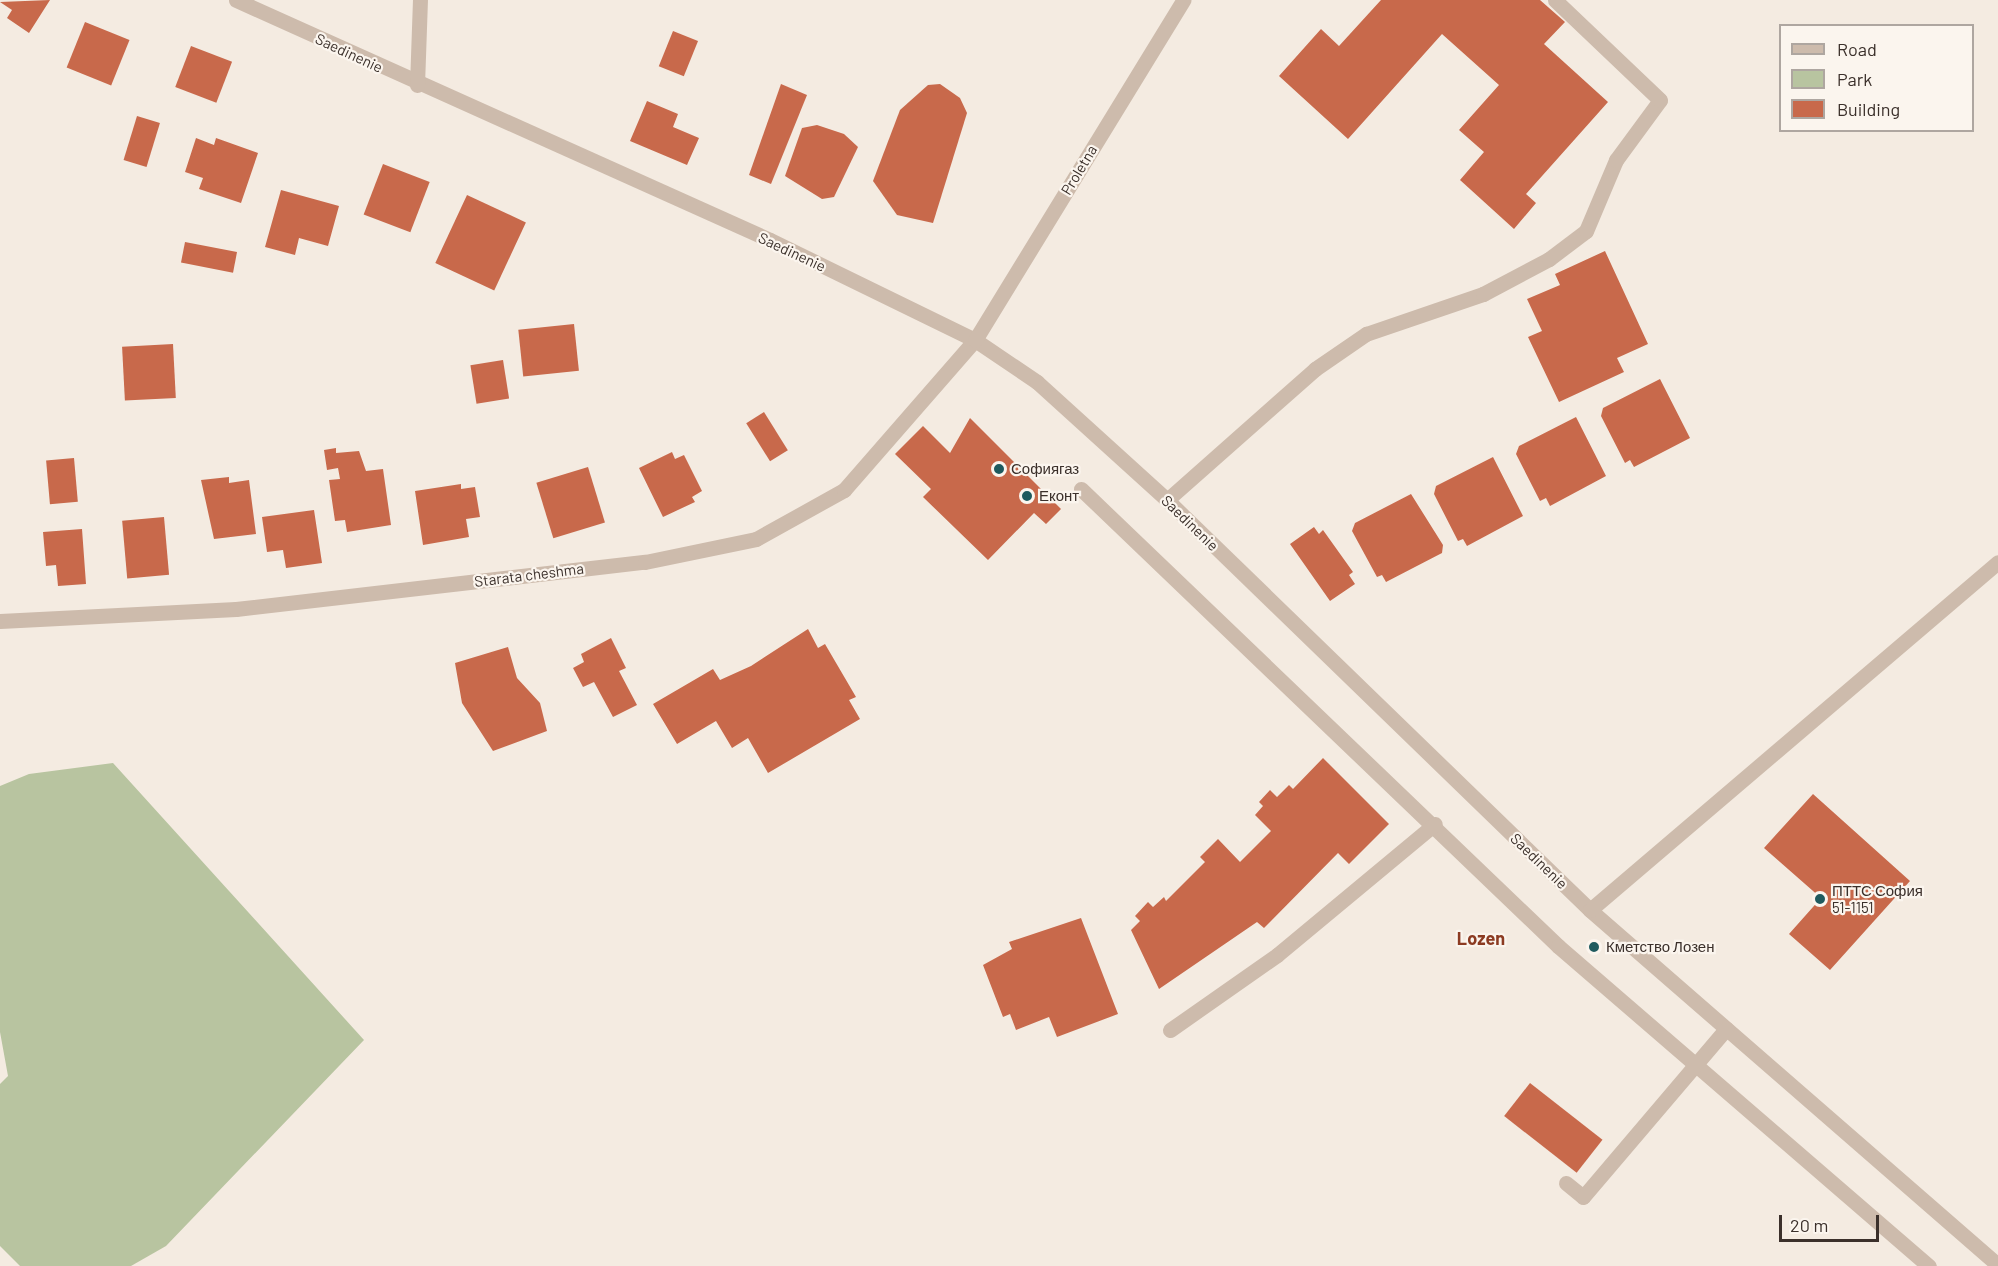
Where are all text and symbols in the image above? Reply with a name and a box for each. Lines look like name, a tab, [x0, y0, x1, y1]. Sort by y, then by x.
legend	[1779, 24, 1974, 132]
street label: Saedinenie	[312, 30, 386, 76]
text: Road	[1837, 38, 1877, 60]
text: Park	[1837, 68, 1872, 90]
text: Building	[1837, 98, 1900, 120]
street label: Proletna	[1057, 142, 1101, 198]
street label: Saedinenie	[755, 229, 829, 275]
place label: Софиягаз	[1011, 460, 1079, 478]
marker: Софиягаз	[992, 462, 1006, 476]
place label: Еконт	[1039, 487, 1079, 505]
marker: Еконт	[1020, 489, 1034, 503]
street label: Saedinenie	[1158, 491, 1222, 555]
street label: Starata cheshma	[473, 559, 585, 591]
street label: Saedinenie	[1507, 829, 1571, 893]
place label: ПТТС София 51-1151	[1832, 881, 1923, 916]
marker: ПТТС София 51-1151	[1813, 892, 1827, 906]
district label: Lozen	[1457, 927, 1505, 949]
place label: Кметство Лозен	[1606, 938, 1714, 956]
marker: Кметство Лозен	[1587, 940, 1601, 954]
scale bar	[1782, 1203, 1882, 1241]
text: 20 m	[1790, 1214, 1828, 1236]

